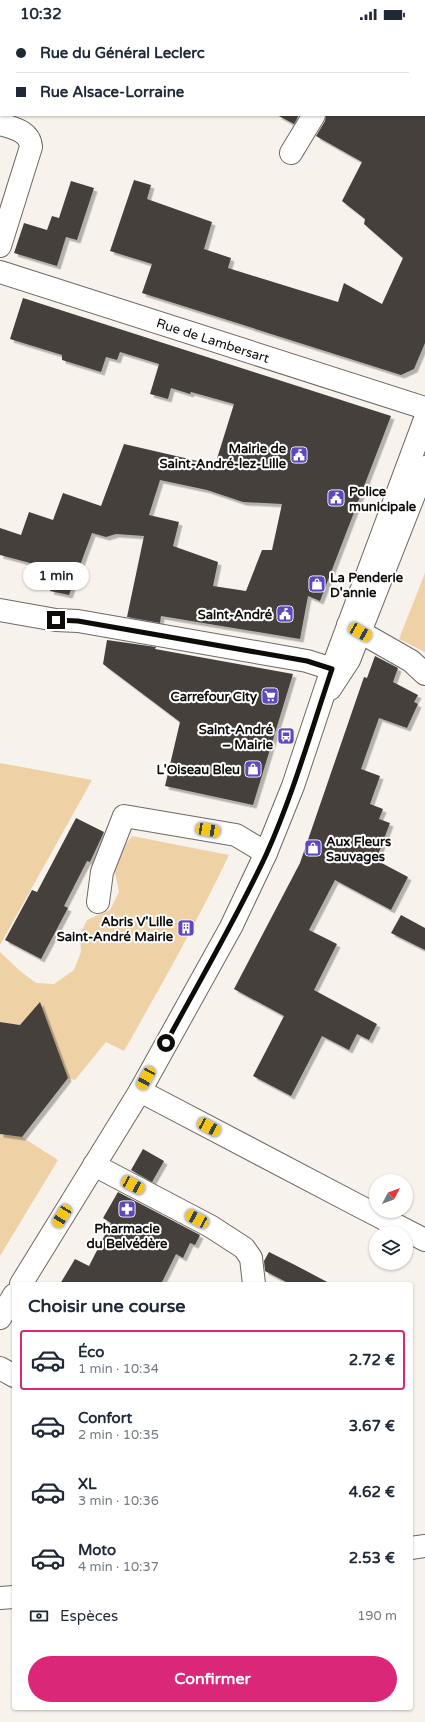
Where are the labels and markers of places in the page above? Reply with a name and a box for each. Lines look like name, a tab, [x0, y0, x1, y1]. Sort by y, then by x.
place label: Mairie de Saint-André-lez-Lille	[159, 441, 287, 472]
public building icon: Mairie de Saint-André-lez-Lille	[289, 445, 309, 465]
place label: Police municipale	[349, 484, 417, 515]
public building icon: Police municipale	[326, 488, 346, 508]
place label: La Penderie D'annie	[330, 570, 404, 601]
shop icon: La Penderie D'annie	[307, 574, 327, 594]
public building icon: Saint-André	[275, 604, 295, 624]
place label: Saint-André	[198, 607, 273, 623]
supermarket icon: Carrefour City	[260, 686, 280, 706]
place label: Carrefour City	[171, 689, 257, 705]
place label: Saint-André – Mairie	[199, 722, 274, 753]
bus stop icon: Saint-André – Mairie	[276, 726, 296, 746]
shop icon: L'Oiseau Bleu	[243, 759, 263, 779]
place label: L'Oiseau Bleu	[156, 762, 240, 778]
place label: Aux Fleurs Sauvages	[326, 834, 391, 865]
shop icon: Aux Fleurs Sauvages	[303, 838, 323, 858]
place label: Abris V'Lille Saint-André Mairie	[57, 914, 174, 945]
building icon: Abris V'Lille Saint-André Mairie	[176, 918, 196, 938]
pharmacy icon: Pharmacie du Belvédère	[117, 1199, 137, 1219]
place label: Pharmacie du Belvédère	[87, 1221, 168, 1252]

